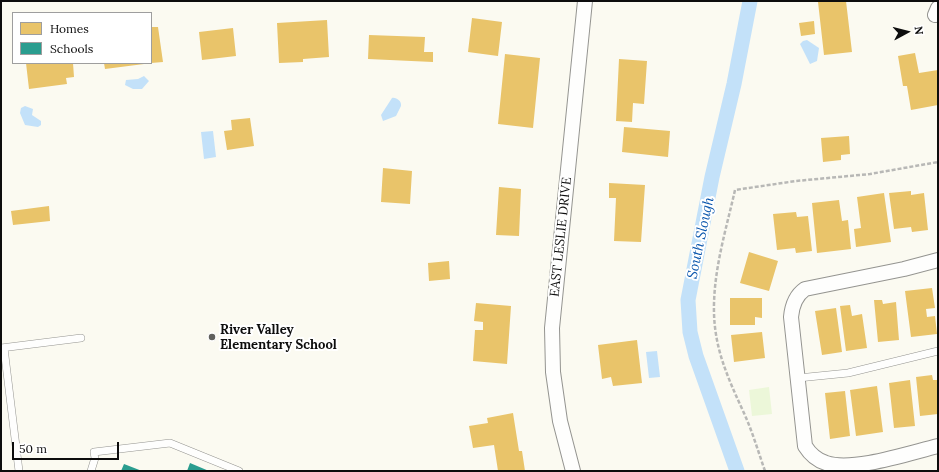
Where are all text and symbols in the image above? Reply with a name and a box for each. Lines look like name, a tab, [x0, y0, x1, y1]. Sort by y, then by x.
legend	[12, 12, 152, 64]
north arrow	[887, 12, 927, 52]
text: Homes	[50, 21, 89, 36]
text: N	[911, 25, 926, 36]
text: Schools	[50, 41, 93, 56]
street label: EAST LESLIE DRIVE	[547, 176, 575, 298]
water label: South Slough	[684, 196, 718, 280]
place label: River Valley Elementary School	[220, 322, 337, 353]
marker: River Valley Elementary School	[207, 332, 217, 342]
scale bar	[14, 434, 121, 460]
text: 50 m	[19, 441, 47, 456]

